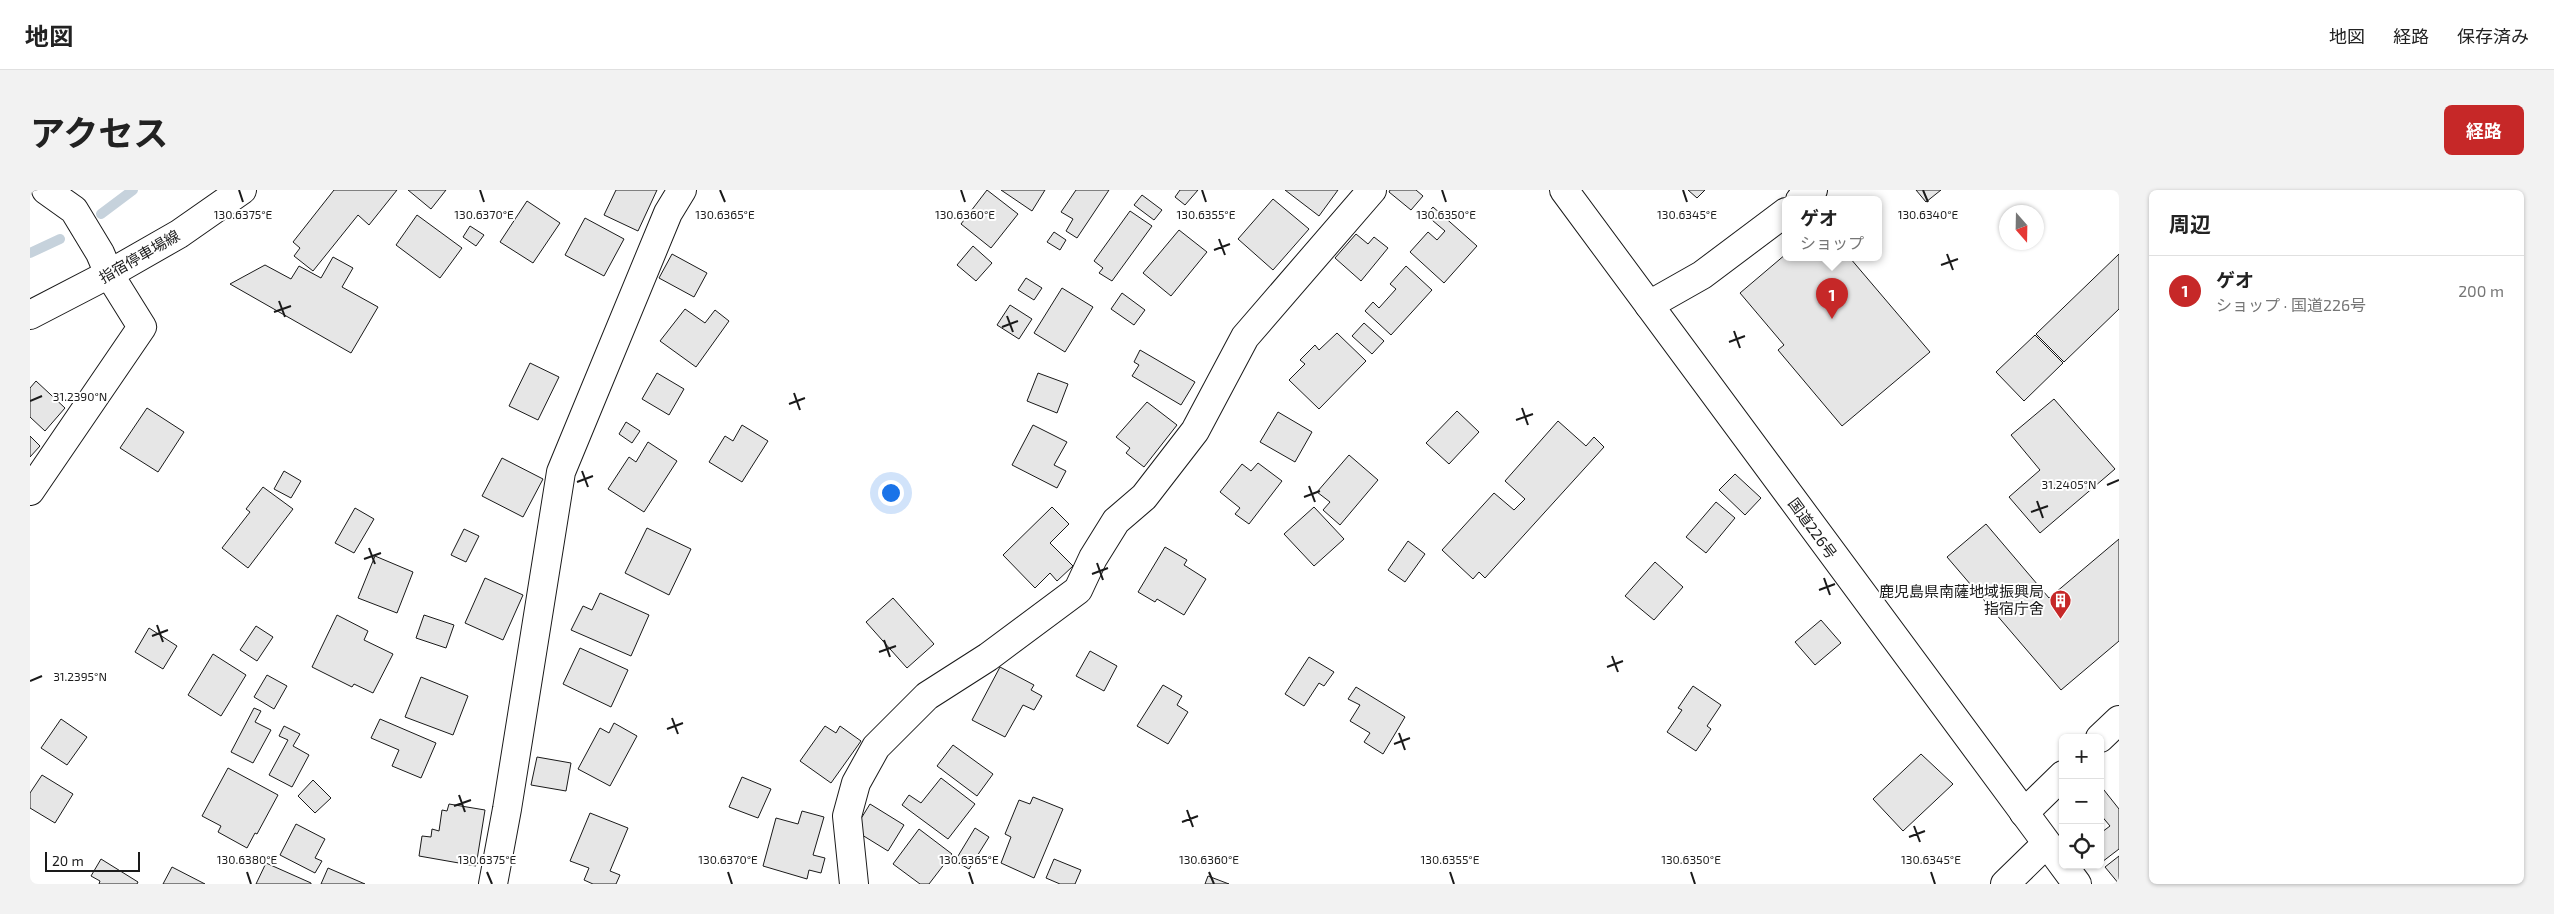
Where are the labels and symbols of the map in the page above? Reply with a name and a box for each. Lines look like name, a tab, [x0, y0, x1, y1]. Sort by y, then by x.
north arrow	[1999, 205, 2044, 250]
text: 130.6375°E	[214, 207, 273, 221]
text: 130.6370°E	[454, 207, 514, 221]
text: 130.6365°E	[695, 207, 755, 221]
text: 130.6360°E	[935, 207, 995, 221]
text: 130.6355°E	[1177, 207, 1236, 221]
text: 130.6350°E	[1416, 207, 1476, 221]
text: 130.6345°E	[1657, 207, 1717, 221]
text: 130.6340°E	[1898, 207, 1959, 221]
street label: 指宿停車場線	[96, 226, 182, 286]
pin: 1	[1816, 278, 1848, 319]
text: 31.2390°N	[53, 389, 107, 403]
text: 31.2405°N	[2042, 477, 2096, 491]
your location	[878, 480, 904, 506]
street label: 国道226号	[1785, 494, 1841, 562]
place label: 鹿児島県南薩地域振興局 指宿庁舍	[1879, 582, 2044, 617]
building icon: 鹿児島県南薩地域振興局 指宿庁舍	[2048, 588, 2072, 619]
text: 31.2395°N	[53, 669, 107, 683]
scale bar	[45, 849, 140, 872]
text: 130.6380°E	[217, 852, 278, 866]
text: 130.6375°E	[458, 852, 517, 866]
text: 130.6370°E	[698, 852, 758, 866]
text: 130.6365°E	[939, 852, 999, 866]
text: 130.6360°E	[1179, 852, 1239, 866]
text: 130.6355°E	[1421, 852, 1480, 866]
text: 130.6350°E	[1661, 852, 1721, 866]
text: 130.6345°E	[1901, 852, 1961, 866]

